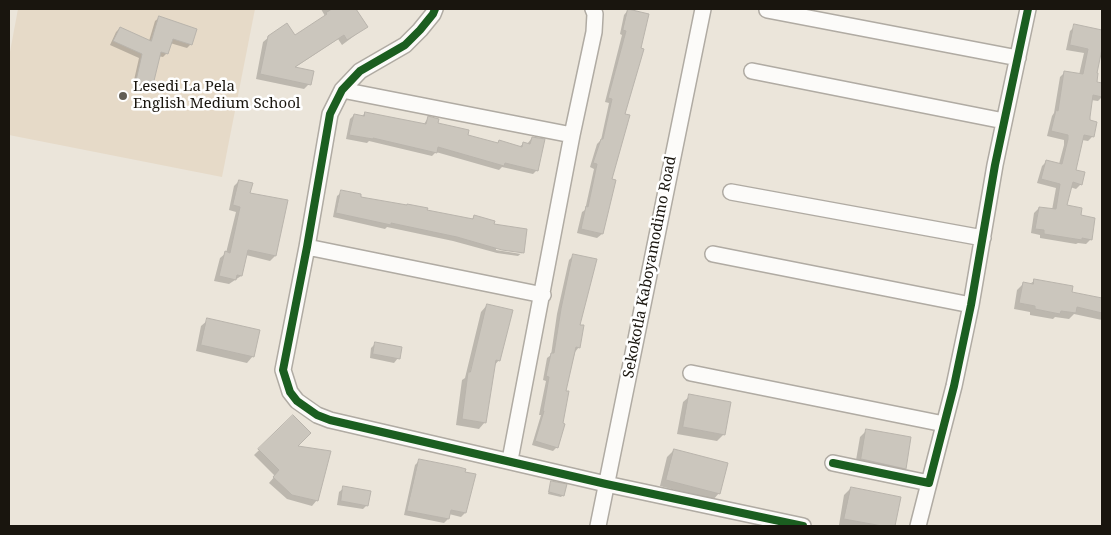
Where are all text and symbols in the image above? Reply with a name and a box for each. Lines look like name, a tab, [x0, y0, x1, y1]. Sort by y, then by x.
place label: Lesedi La Pela English Medium School	[133, 78, 300, 113]
marker: Lesedi La Pela English Medium School	[117, 90, 129, 102]
street label: Sekokotla Kaboyamodimo Road	[620, 154, 680, 380]

